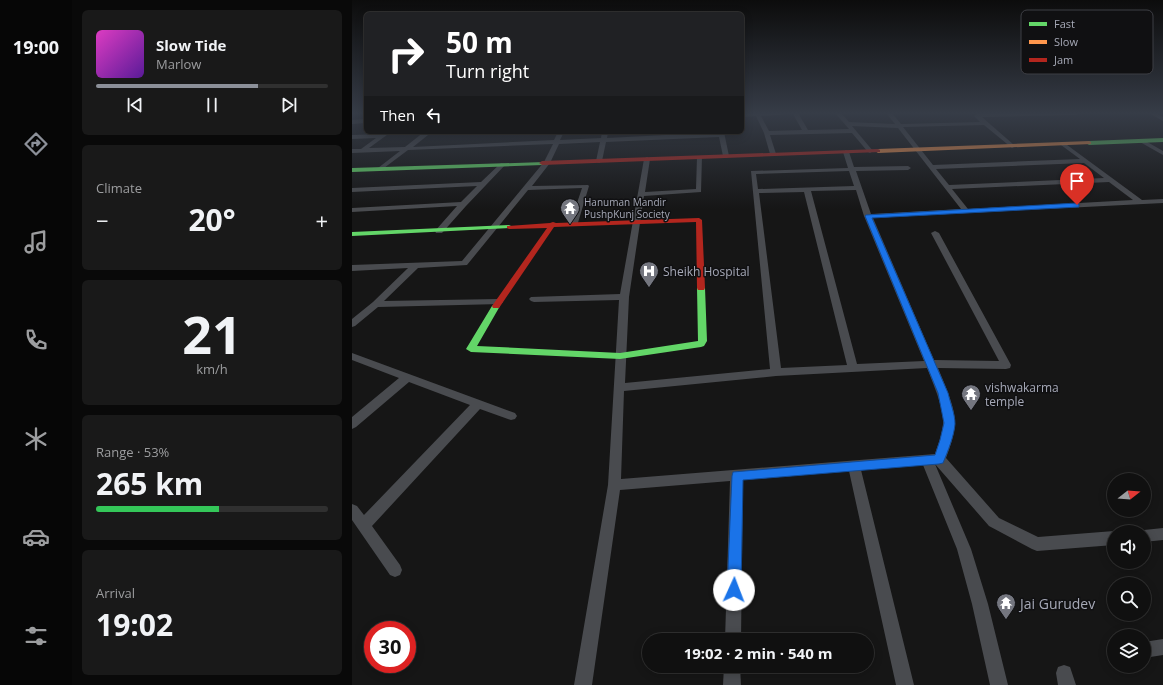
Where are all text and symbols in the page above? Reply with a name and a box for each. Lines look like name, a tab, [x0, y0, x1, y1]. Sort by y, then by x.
legend	[1021, 10, 1153, 74]
text: Fast	[1054, 16, 1075, 31]
text: 50 m	[446, 23, 513, 61]
icon: right	[380, 28, 432, 80]
text: Slow	[1054, 34, 1078, 49]
text: 19:00	[13, 35, 59, 59]
text: Slow Tide	[156, 35, 226, 55]
text: Jam	[1053, 52, 1073, 67]
text: Marlow	[156, 55, 201, 73]
text: Turn right	[446, 59, 529, 83]
icon: previous	[124, 94, 146, 116]
icon: pause	[201, 94, 223, 116]
icon: next	[278, 94, 300, 116]
icon: left	[423, 104, 445, 126]
text: Then	[380, 105, 415, 125]
icon: directions	[22, 130, 50, 158]
pin	[1060, 164, 1094, 205]
icon: arrive	[1066, 170, 1088, 192]
text: Climate	[96, 179, 142, 197]
place label: Hanuman Mandir PushpKunj Society	[584, 195, 671, 221]
temple icon: Hanuman Mandir PushpKunj Society	[559, 197, 581, 225]
text: 20°	[188, 199, 236, 240]
text: −	[96, 205, 109, 235]
text: +	[315, 205, 328, 235]
icon: music	[22, 228, 50, 256]
hospital icon: Sheikh Hospital	[638, 260, 660, 288]
place label: Sheikh Hospital	[663, 263, 750, 280]
text: 21	[182, 298, 242, 369]
icon: phone	[22, 326, 50, 354]
text: km/h	[196, 360, 228, 378]
place label: vishwakarma temple	[985, 379, 1059, 410]
temple icon: vishwakarma temple	[960, 383, 982, 411]
icon: climate	[22, 425, 50, 453]
text: Range · 53%	[96, 443, 169, 461]
text: 265 km	[96, 463, 203, 504]
north arrow	[1107, 473, 1151, 517]
map controls	[1107, 473, 1151, 673]
icon: car	[22, 523, 50, 551]
button: sound	[1107, 525, 1151, 569]
position arrow	[713, 569, 755, 611]
button: search	[1107, 577, 1151, 621]
text: Arrival	[96, 584, 135, 602]
temple icon: Jai Gurudev	[995, 592, 1017, 620]
place label: Jai Gurudev	[1018, 594, 1095, 613]
text: 19:02	[96, 604, 173, 645]
speed limit sign: 30	[364, 621, 416, 673]
icon: filters	[22, 622, 50, 650]
button: layers	[1107, 629, 1151, 673]
text: 19:02 · 2 min · 540 m	[684, 643, 832, 663]

